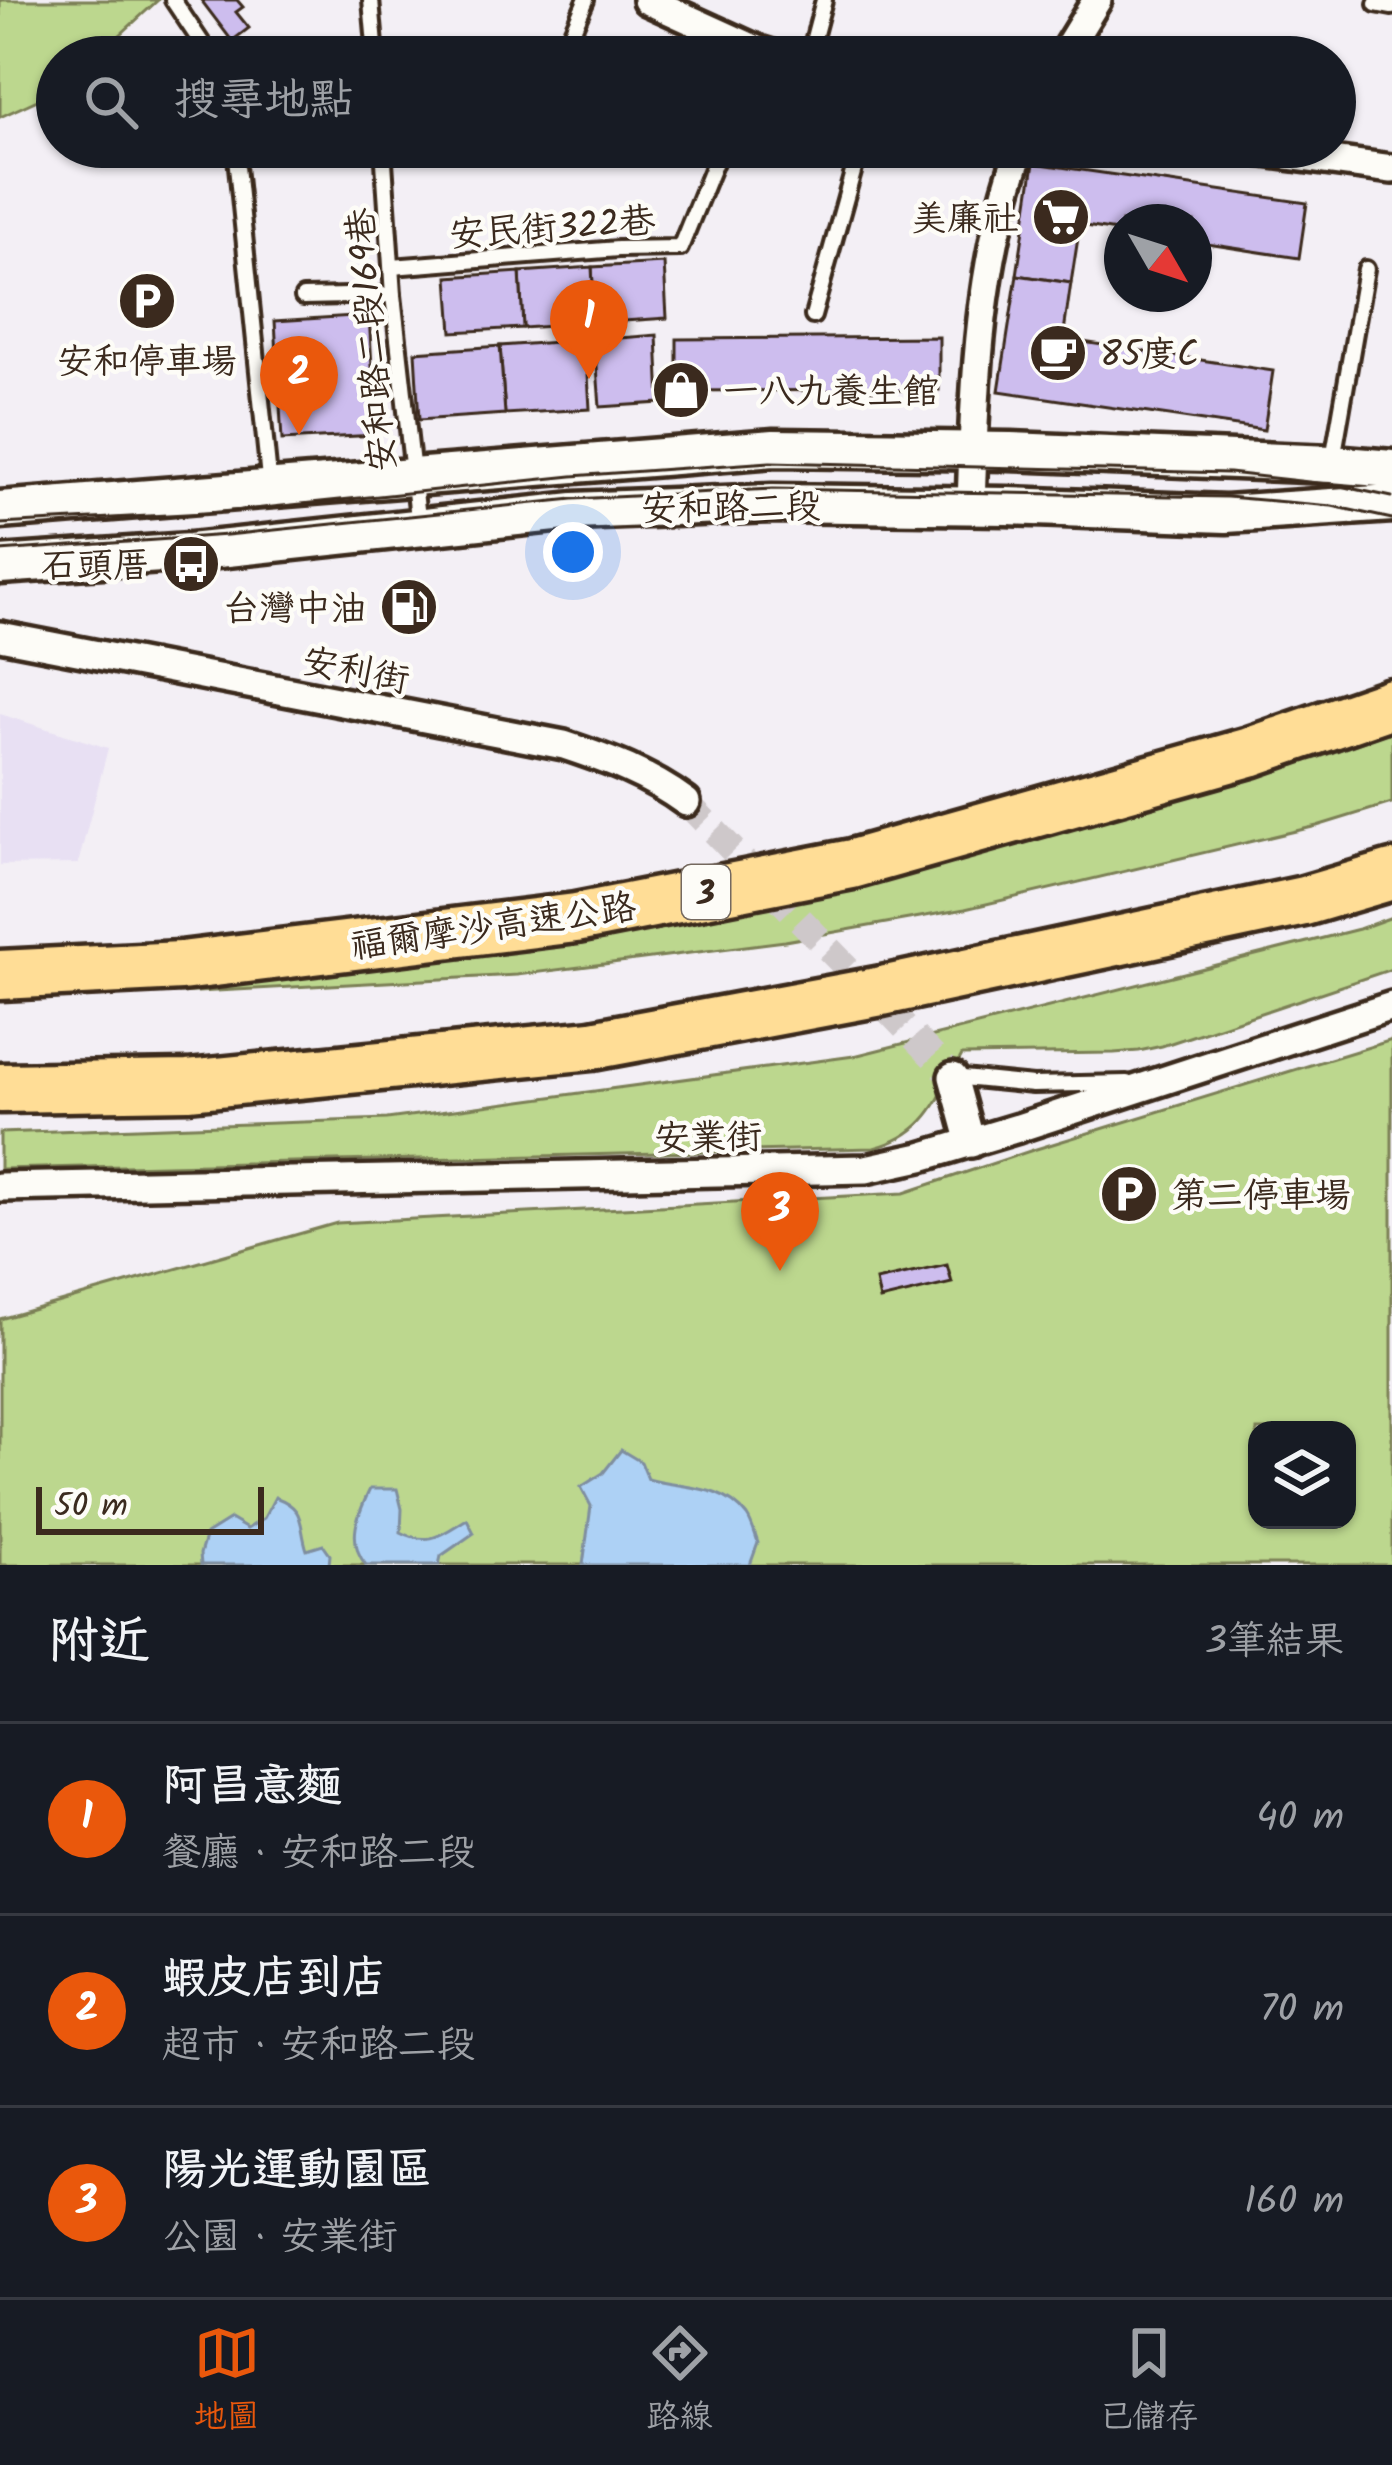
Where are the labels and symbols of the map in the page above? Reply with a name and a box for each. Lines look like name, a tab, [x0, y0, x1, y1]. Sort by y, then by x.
supermarket icon: 美廉社	[1030, 186, 1092, 248]
place label: 美廉社	[911, 192, 1019, 249]
street label: 安民街322巷	[447, 194, 657, 265]
north arrow	[1104, 204, 1212, 312]
street label: 安和路二段169巷	[334, 205, 413, 474]
parking icon: 安和停車場	[116, 270, 178, 332]
pin: 1	[550, 280, 628, 379]
cafe icon: 85度C	[1027, 322, 1089, 384]
place label: 85度C	[1100, 328, 1199, 385]
place label: 安和停車場	[57, 335, 237, 392]
pin: 2	[260, 336, 338, 435]
shop icon: 一八九養生館	[650, 359, 712, 421]
place label: 一八九養生館	[723, 365, 939, 422]
street label: 安和路二段	[641, 479, 822, 540]
your location	[543, 522, 603, 582]
bus stop icon: 石頭厝	[160, 533, 222, 595]
place label: 石頭厝	[41, 539, 149, 596]
fuel station icon: 台灣中油	[378, 576, 440, 638]
place label: 台灣中油	[223, 582, 367, 639]
street label: 安利街	[297, 634, 414, 711]
road number: 3	[682, 865, 730, 919]
street label: 福爾摩沙高速公路	[347, 880, 640, 977]
street label: 安業街	[654, 1110, 763, 1169]
parking icon: 第二停車場	[1098, 1163, 1160, 1225]
place label: 第二停車場	[1171, 1169, 1351, 1226]
pin: 3	[741, 1172, 819, 1271]
scale bar	[36, 1481, 264, 1534]

